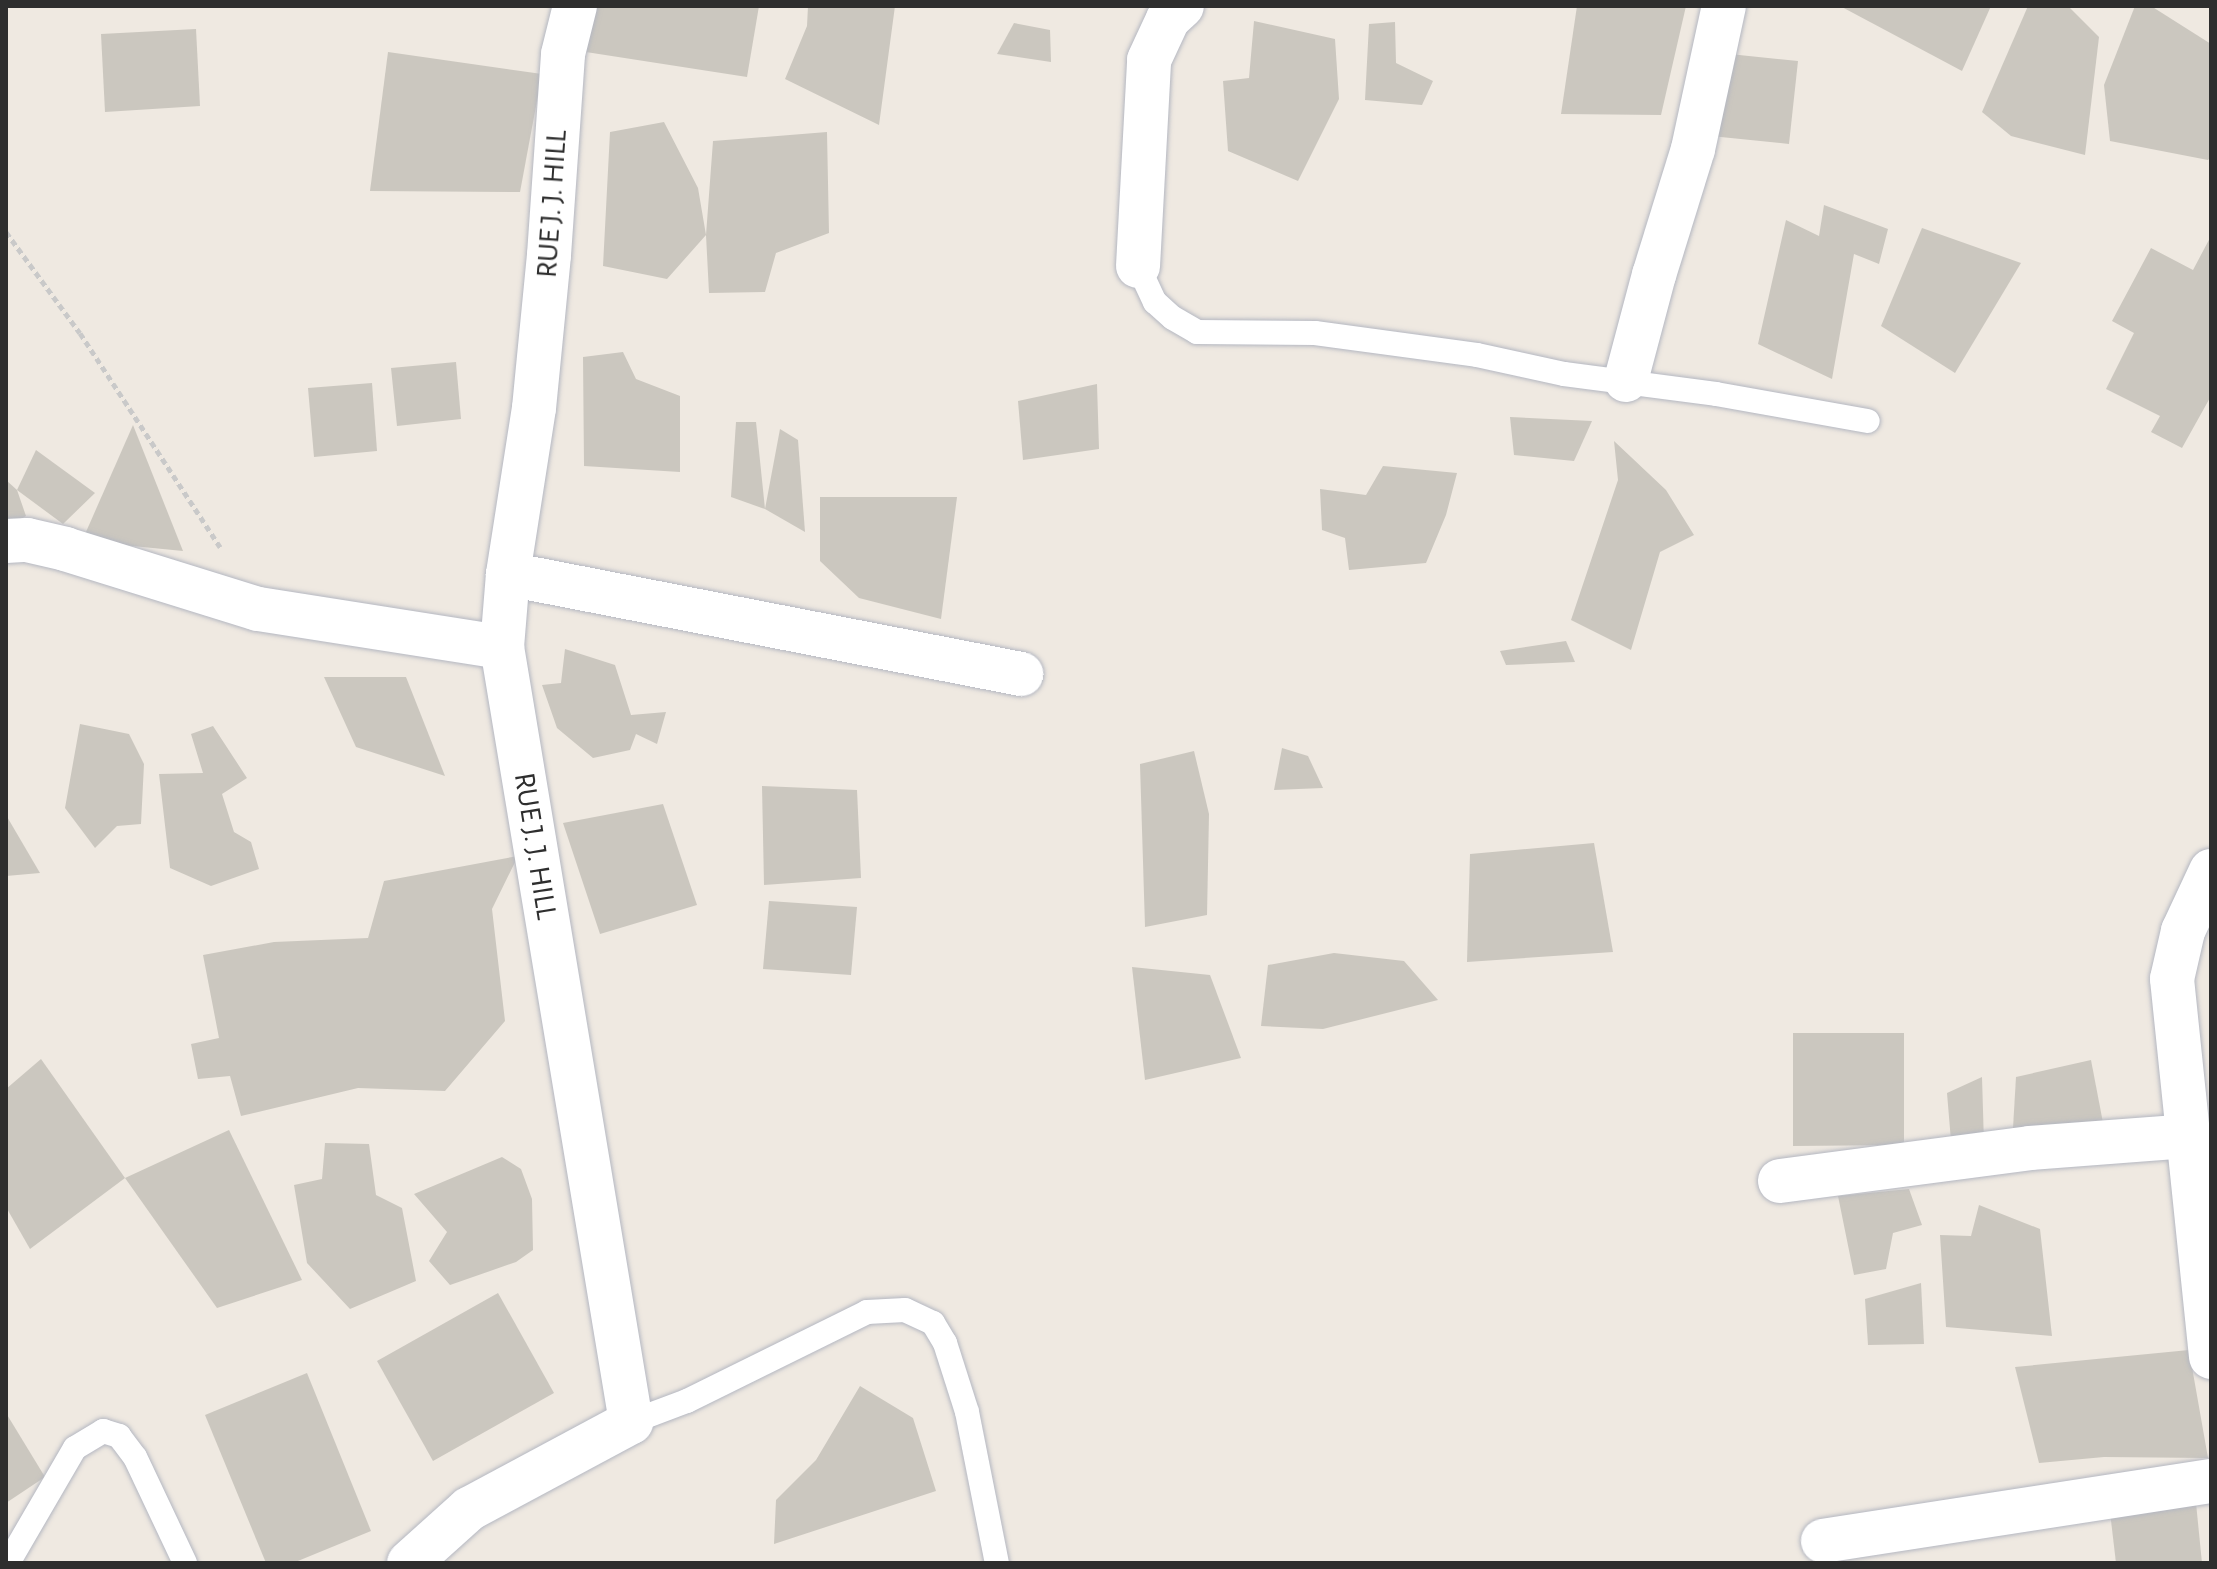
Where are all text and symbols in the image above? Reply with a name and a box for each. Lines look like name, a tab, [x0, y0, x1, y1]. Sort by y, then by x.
street label: RUE J. J. HILL	[529, 129, 575, 279]
street label: RUE J. J. HILL	[506, 770, 564, 922]

